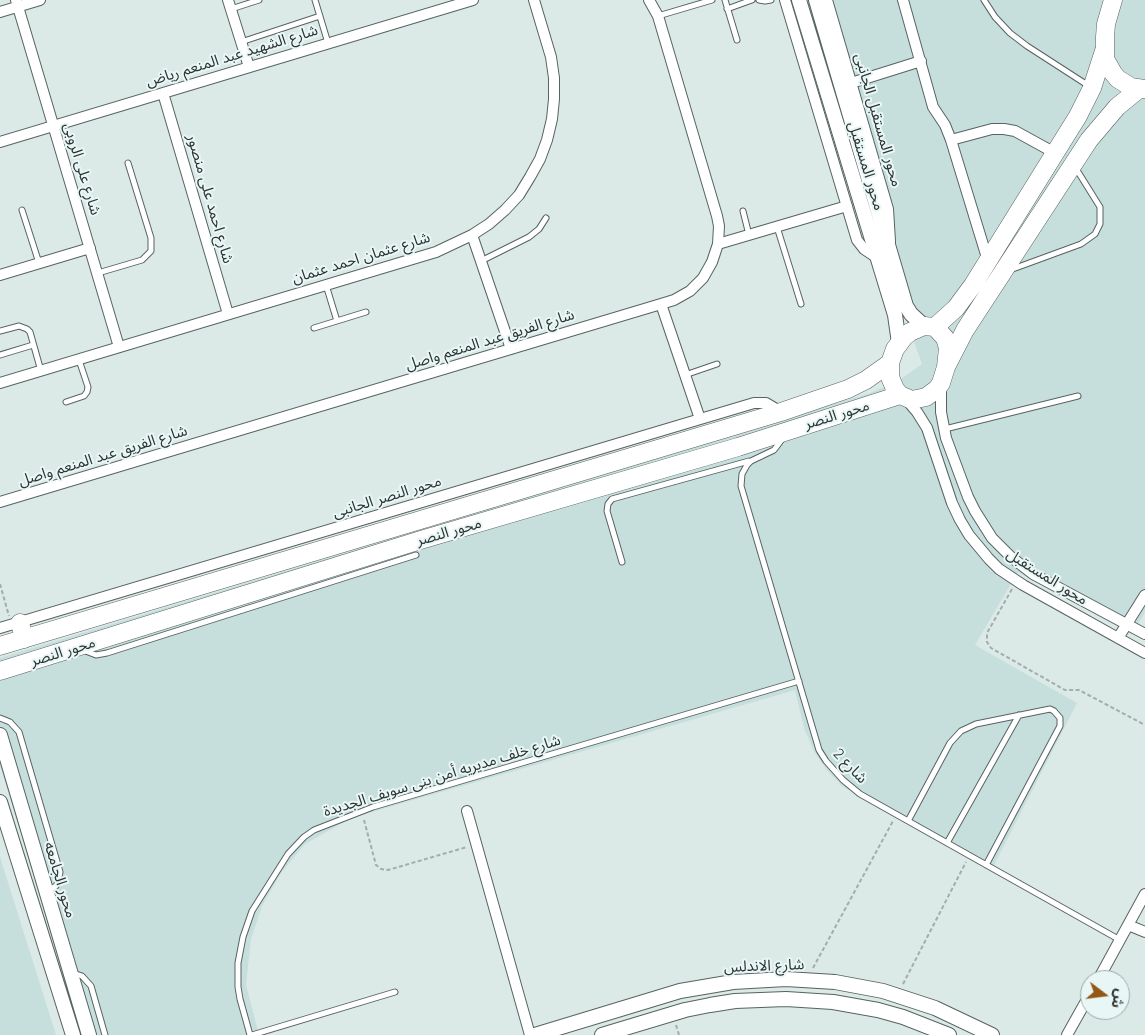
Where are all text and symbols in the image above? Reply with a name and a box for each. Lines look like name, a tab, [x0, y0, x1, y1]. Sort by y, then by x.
street label: شارع الشهيد عبد المنعم رياض	[144, 21, 320, 91]
street label: محور المستقبل الجانبى	[850, 51, 906, 189]
street label: محور المستقبل	[844, 119, 888, 213]
street label: شارع على الروبى	[59, 121, 105, 217]
street label: شارع احمد على منصور	[183, 132, 237, 266]
street label: شارع عثمان احمد عثمان	[290, 228, 432, 288]
street label: شارع الفريق عبد المنعم واصل	[403, 306, 577, 374]
street label: محور النصر	[802, 397, 872, 433]
street label: شارع الفريق عبد المنعم واصل	[16, 422, 190, 490]
street label: محور النصر الجانبى	[331, 472, 443, 522]
street label: محور النصر	[414, 514, 484, 550]
street label: محور المستقبل	[1003, 545, 1091, 609]
street label: محور النصر	[28, 634, 98, 670]
street label: شارع خلف مديريه أمن بنى سويف الجديدة	[321, 731, 563, 821]
street label: شارع 2	[829, 745, 871, 787]
street label: محور الجامعه	[40, 840, 80, 920]
street label: شارع الاندلس	[723, 956, 805, 976]
north arrow	[1080, 970, 1130, 1020]
text: ش	[1107, 987, 1130, 1010]

